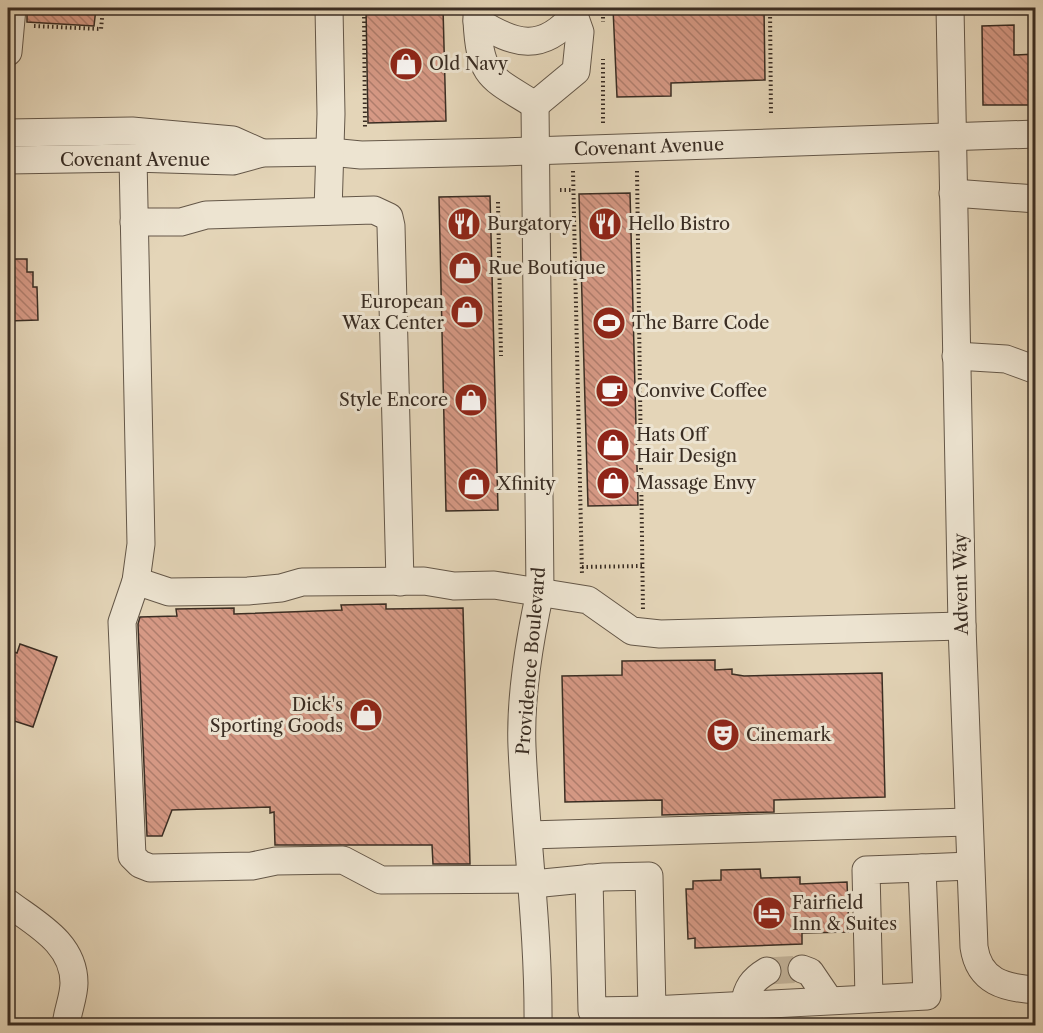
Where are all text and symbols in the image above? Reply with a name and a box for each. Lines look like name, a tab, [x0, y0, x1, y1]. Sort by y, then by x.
shop icon: Old Navy	[388, 46, 424, 82]
place label: Old Navy	[429, 53, 509, 75]
street label: Covenant Avenue	[574, 133, 724, 161]
street label: Covenant Avenue	[60, 149, 210, 171]
restaurant icon: Burgatory	[446, 206, 482, 242]
restaurant icon: Hello Bistro	[587, 206, 623, 242]
place label: Burgatory	[487, 213, 573, 235]
place label: Hello Bistro	[628, 213, 730, 235]
shop icon: Rue Boutique	[447, 250, 483, 286]
place label: Rue Boutique	[488, 257, 606, 279]
place label: European Wax Center	[341, 291, 444, 334]
shop icon: European Wax Center	[449, 294, 485, 330]
sports icon: The Barre Code	[591, 305, 627, 341]
place label: The Barre Code	[632, 312, 769, 334]
cafe icon: Convive Coffee	[594, 373, 630, 409]
place label: Convive Coffee	[635, 380, 767, 402]
shop icon: Style Encore	[453, 382, 489, 418]
place label: Style Encore	[339, 389, 448, 411]
place label: Hats Off Hair Design	[636, 424, 737, 467]
shop icon: Hats Off Hair Design	[595, 427, 631, 463]
shop icon: Massage Envy	[595, 465, 631, 501]
shop icon: Xfinity	[456, 466, 492, 502]
place label: Massage Envy	[636, 472, 757, 494]
place label: Xfinity	[496, 473, 557, 495]
street label: Advent Way	[949, 532, 973, 636]
street label: Providence Boulevard	[512, 566, 550, 756]
place label: Dick's Sporting Goods	[210, 694, 343, 737]
shop icon: Dick's Sporting Goods	[348, 697, 384, 733]
theatre icon: Cinemark	[705, 717, 741, 753]
place label: Cinemark	[746, 724, 833, 746]
place label: Fairfield Inn & Suites	[792, 892, 897, 935]
hotel icon: Fairfield Inn & Suites	[751, 895, 787, 931]

